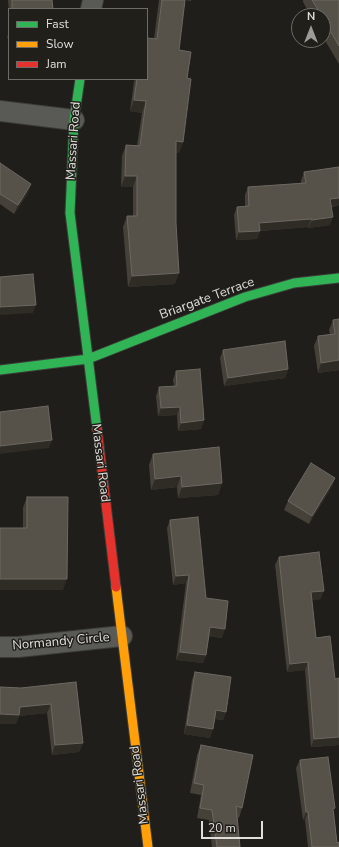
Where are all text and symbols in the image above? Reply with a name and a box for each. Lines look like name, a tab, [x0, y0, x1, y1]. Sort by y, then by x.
legend	[8, 8, 148, 80]
north arrow	[291, 8, 331, 48]
text: N	[307, 9, 315, 24]
text: Fast	[46, 16, 69, 32]
text: Slow	[46, 36, 74, 52]
text: Jam	[46, 56, 67, 72]
street label: Massari Road	[63, 101, 85, 181]
street label: Briargate Terrace	[157, 275, 257, 323]
street label: Massari Road	[87, 423, 113, 503]
street label: Normandy Circle	[12, 630, 110, 654]
street label: Massari Road	[127, 745, 153, 825]
scale bar	[203, 813, 265, 839]
text: 20 m	[208, 820, 236, 836]

